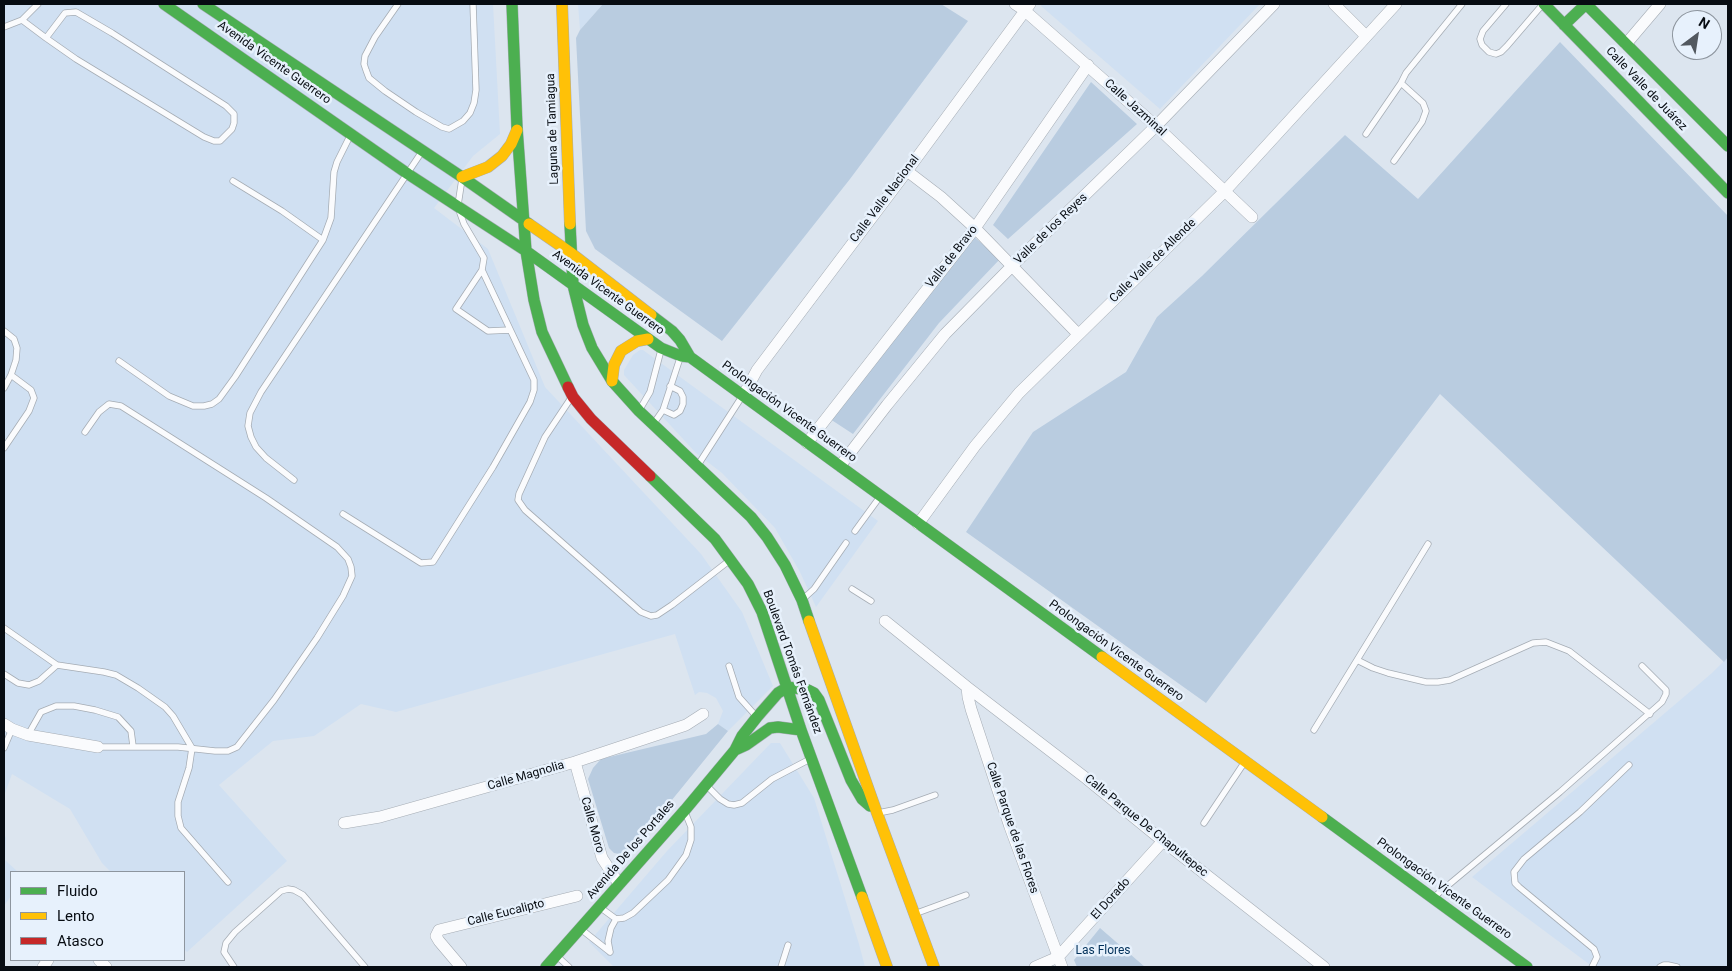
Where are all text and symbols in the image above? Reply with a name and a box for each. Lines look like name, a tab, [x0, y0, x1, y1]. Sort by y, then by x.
north arrow	[1672, 10, 1722, 60]
text: N	[1696, 14, 1713, 32]
street label: Avenida Vicente Guerrero	[215, 18, 333, 108]
street label: Calle Valle de Juárez	[1602, 44, 1690, 134]
street label: Laguna de Tamiagua	[544, 73, 562, 185]
street label: Calle Jazminal	[1101, 77, 1169, 139]
street label: Calle Valle Nacional	[847, 152, 923, 246]
street label: Valle de los Reyes	[1011, 190, 1091, 268]
street label: Calle Valle de Allende	[1107, 216, 1199, 306]
street label: Valle de Bravo	[923, 223, 981, 291]
street label: Avenida Vicente Guerrero	[549, 248, 667, 338]
street label: Prolongación Vicente Guerrero	[719, 358, 859, 466]
street label: Boulevard Tomás Fernández	[759, 588, 825, 736]
street label: Prolongación Vicente Guerrero	[1046, 597, 1186, 705]
street label: Calle Magnolia	[486, 758, 566, 794]
street label: Calle Parque de las Flores	[983, 760, 1041, 896]
street label: Calle Parque De Chapultepec	[1081, 772, 1211, 880]
street label: Calle Moro	[577, 795, 607, 855]
street label: Avenida De los Portales	[584, 798, 678, 902]
street label: Prolongación Vicente Guerrero	[1374, 835, 1514, 943]
legend	[10, 871, 185, 961]
street label: El Dorado	[1088, 875, 1134, 923]
text: Fluido	[57, 882, 98, 900]
street label: Calle Eucalipto	[466, 896, 546, 930]
text: Lento	[57, 907, 95, 925]
text: Atasco	[57, 932, 104, 950]
park label: Las Flores	[1075, 944, 1131, 958]

